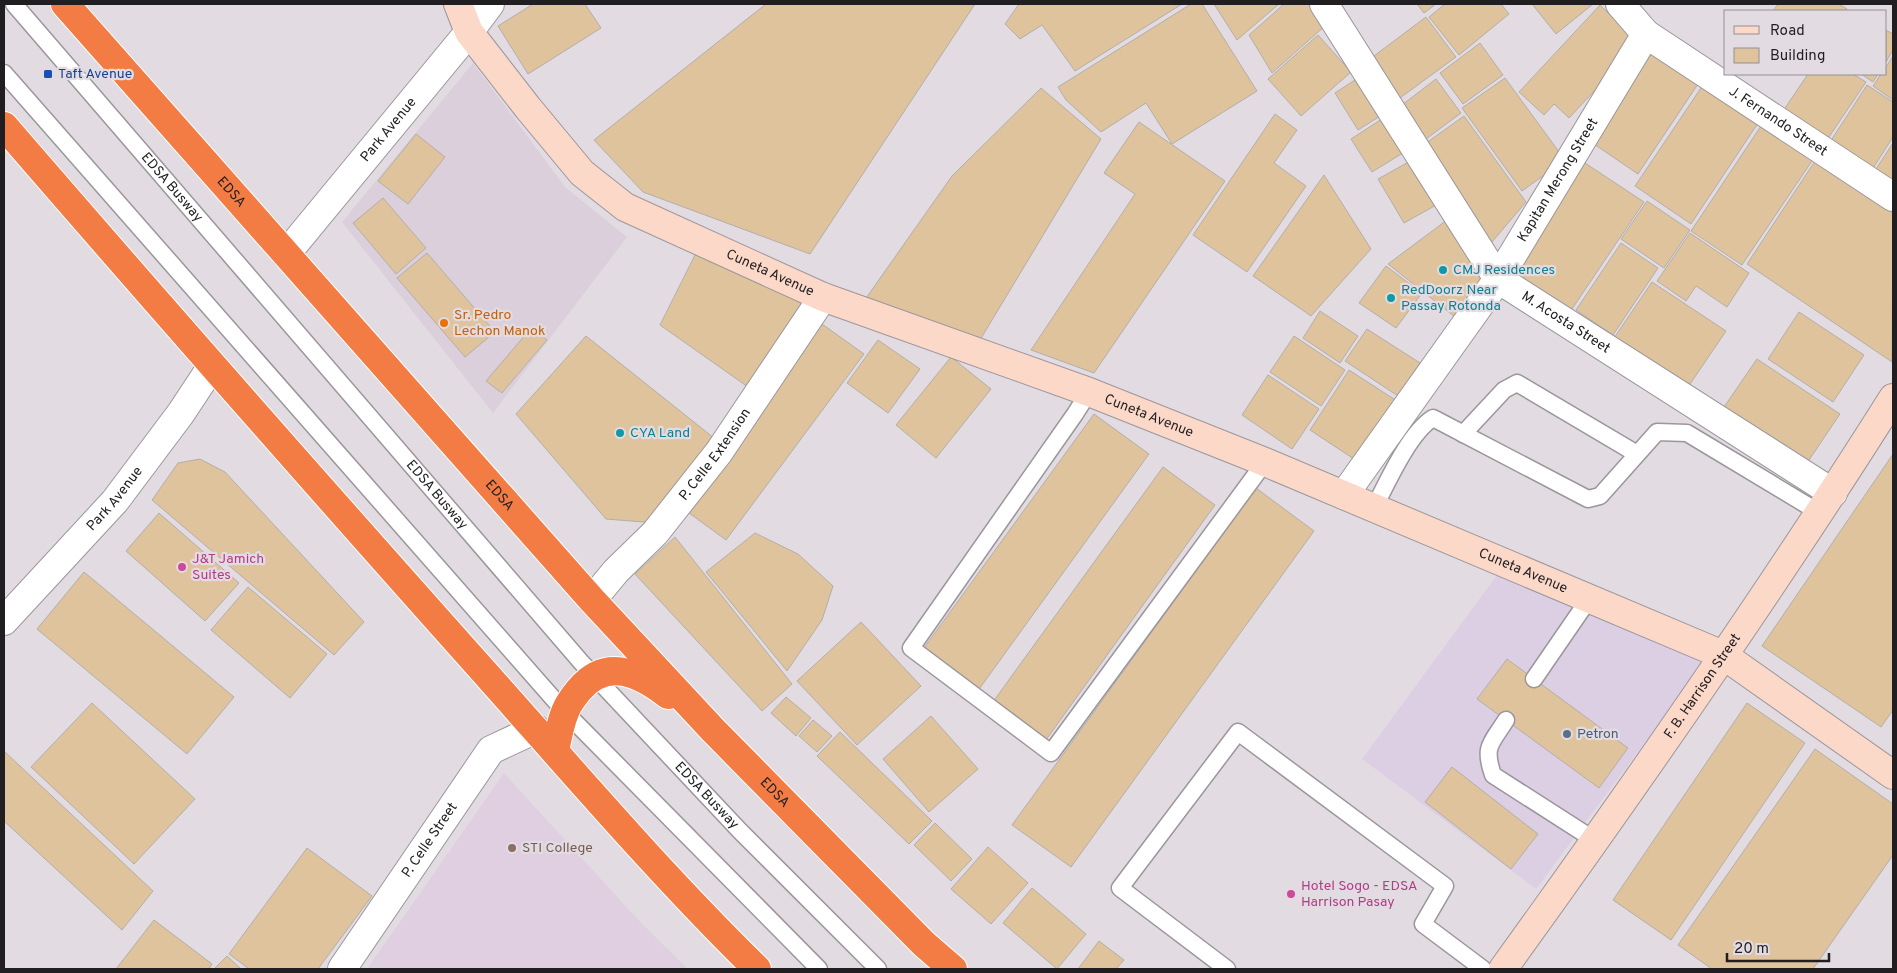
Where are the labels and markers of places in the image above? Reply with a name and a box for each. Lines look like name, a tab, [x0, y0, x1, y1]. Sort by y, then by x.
place label: Taft Avenue	[58, 66, 132, 83]
marker: Taft Avenue	[42, 68, 54, 80]
place label: CMJ Residences	[1453, 262, 1555, 279]
marker: CMJ Residences	[1437, 264, 1449, 276]
place label: RedDoorz Near Passay Rotonda	[1401, 282, 1501, 315]
marker: RedDoorz Near Passay Rotonda	[1385, 292, 1397, 304]
place label: Sr. Pedro Lechon Manok	[454, 307, 545, 340]
marker: Sr. Pedro Lechon Manok	[438, 317, 450, 329]
place label: CYA Land	[630, 425, 690, 442]
marker: CYA Land	[614, 427, 626, 439]
place label: J&T Jamich Suites	[192, 551, 264, 584]
marker: J&T Jamich Suites	[176, 561, 188, 573]
place label: Petron	[1577, 726, 1619, 743]
marker: Petron	[1561, 728, 1573, 740]
place label: STI College	[522, 840, 593, 857]
marker: STI College	[506, 842, 518, 854]
place label: Hotel Sogo - EDSA Harrison Pasay	[1301, 878, 1417, 911]
marker: Hotel Sogo - EDSA Harrison Pasay	[1285, 888, 1297, 900]

